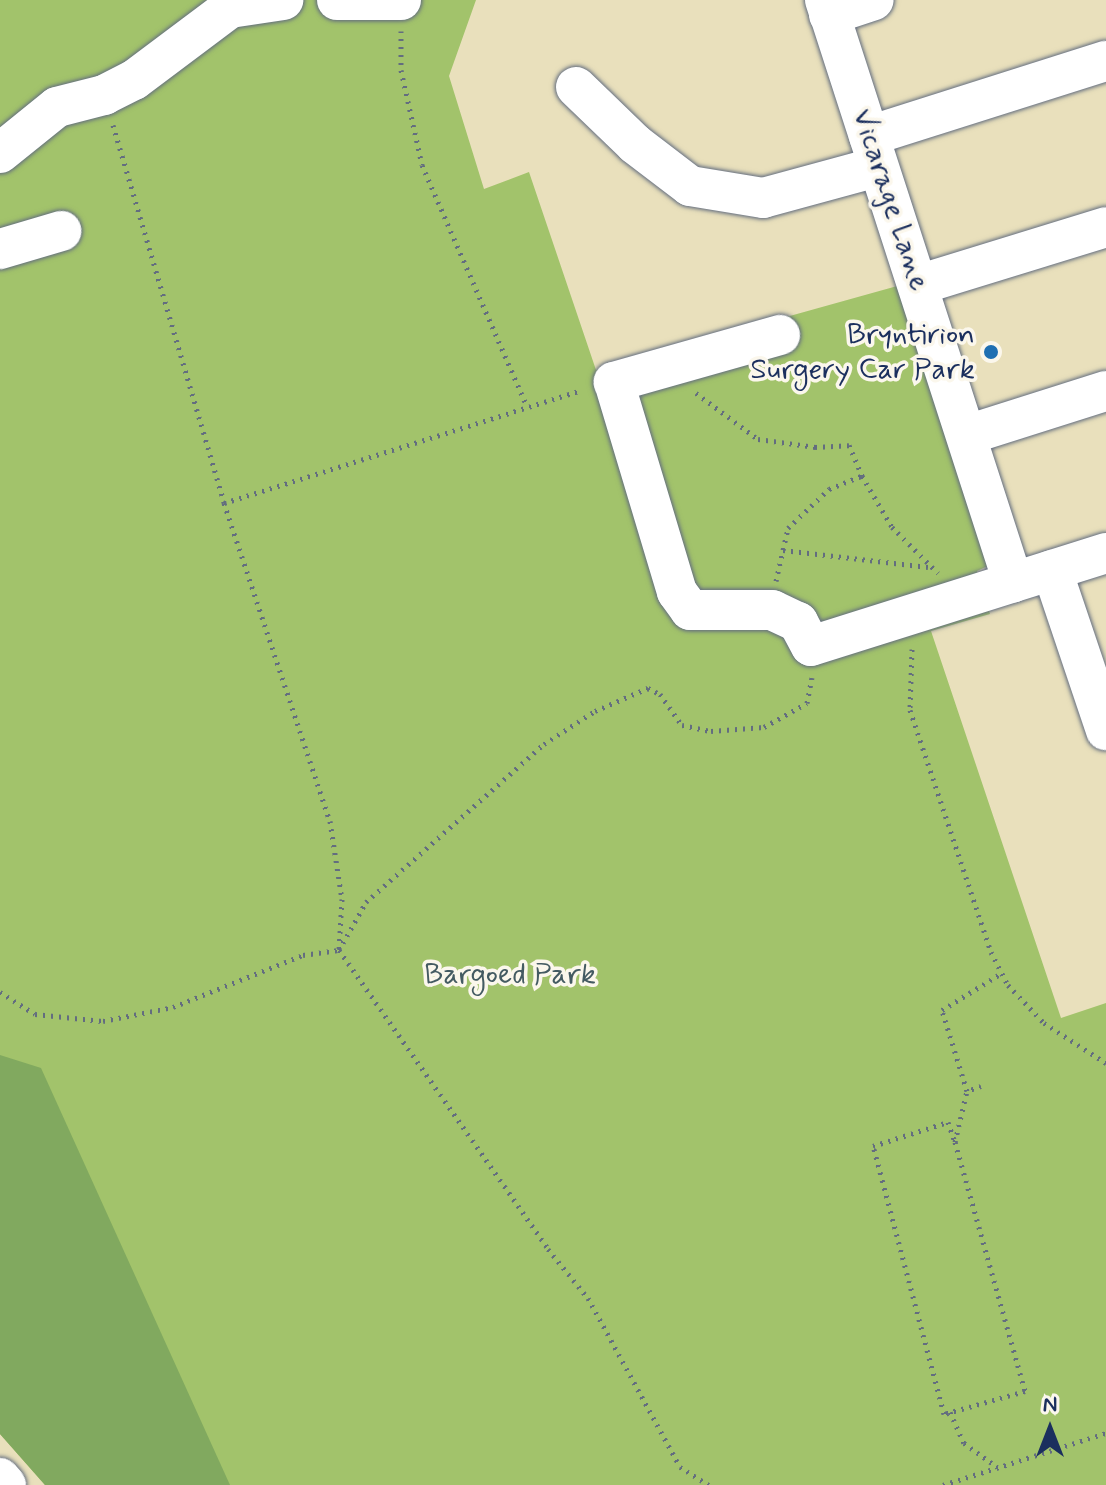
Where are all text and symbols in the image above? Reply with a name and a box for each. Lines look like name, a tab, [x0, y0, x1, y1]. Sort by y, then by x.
street label: Vicarage Lane	[844, 106, 936, 294]
place label: Bryntirion Surgery Car Park	[750, 317, 975, 388]
marker: Bryntirion Surgery Car Park	[982, 343, 1000, 361]
park label: Bargoed Park	[425, 957, 595, 993]
north arrow	[1010, 1389, 1090, 1469]
text: N	[1043, 1391, 1057, 1419]

